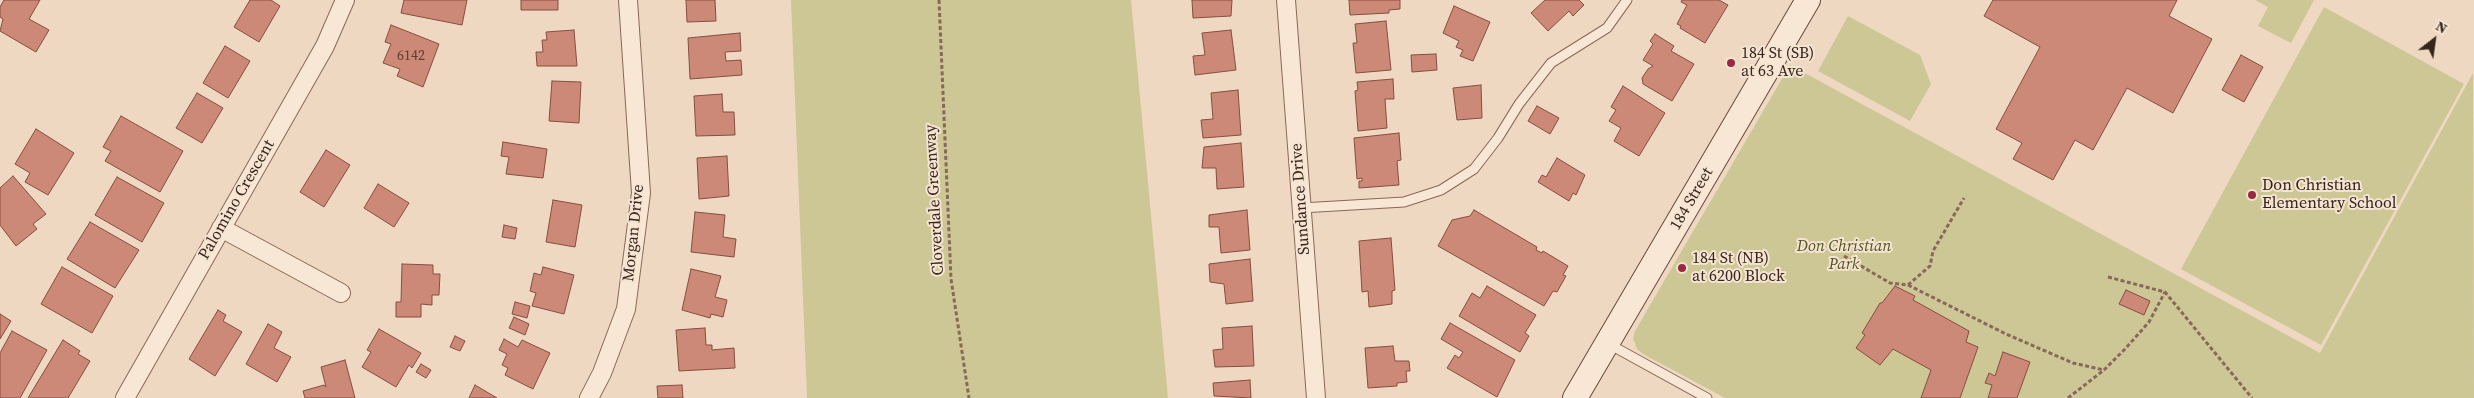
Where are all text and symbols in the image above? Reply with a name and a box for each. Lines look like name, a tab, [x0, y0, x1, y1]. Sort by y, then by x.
north arrow	[2409, 15, 2459, 65]
text: N	[2432, 16, 2451, 38]
place label: 184 St (SB) at 63 Ave	[1741, 44, 1814, 82]
house number: 6142	[397, 48, 425, 64]
marker: 184 St (SB) at 63 Ave	[1725, 57, 1737, 69]
street label: Cloverdale Greenway	[921, 124, 949, 276]
street label: Palomino Crescent	[195, 137, 279, 263]
street label: Sundance Drive	[1288, 142, 1314, 256]
street label: 184 Street	[1666, 164, 1718, 234]
place label: Don Christian Elementary School	[2262, 176, 2396, 214]
street label: Morgan Drive	[619, 183, 649, 283]
marker: Don Christian Elementary School	[2246, 189, 2258, 201]
park label: Don Christian Park	[1797, 237, 1891, 275]
place label: 184 St (NB) at 6200 Block	[1692, 249, 1785, 287]
marker: 184 St (NB) at 6200 Block	[1676, 262, 1688, 274]

